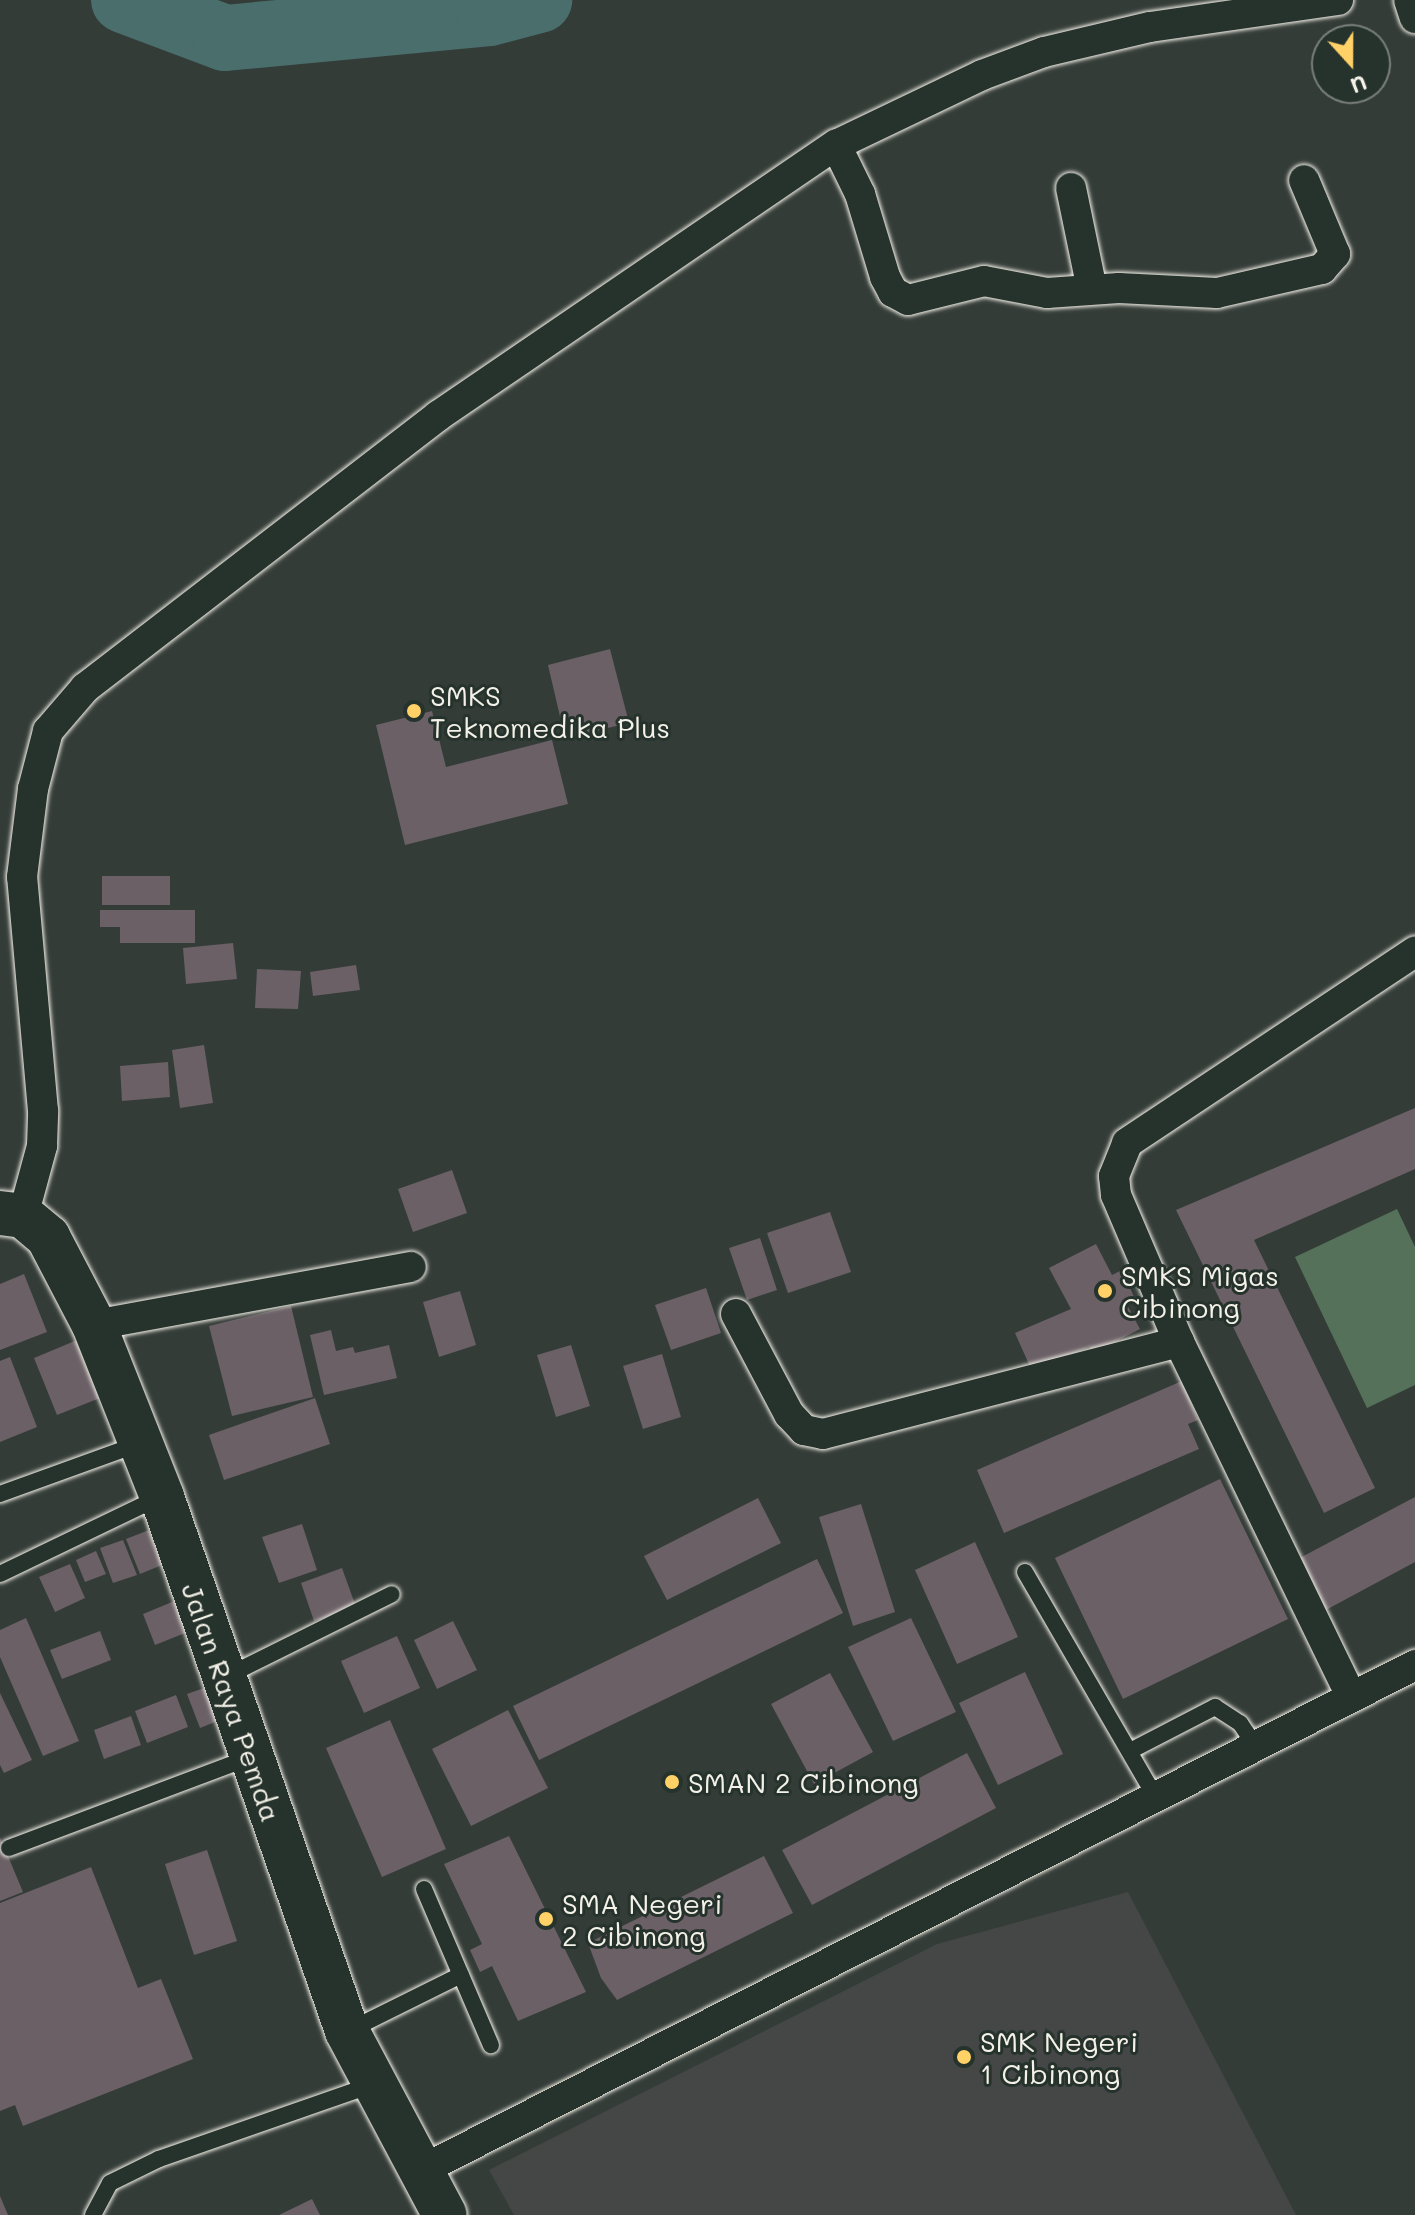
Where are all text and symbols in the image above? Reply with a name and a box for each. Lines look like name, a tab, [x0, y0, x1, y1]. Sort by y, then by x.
north arrow	[1311, 24, 1391, 104]
text: U	[1347, 69, 1371, 101]
place label: SMKS Teknomedika Plus	[430, 678, 670, 744]
marker: SMKS Teknomedika Plus	[405, 702, 423, 720]
place label: SMKS Migas Cibinong	[1121, 1258, 1279, 1324]
marker: SMKS Migas Cibinong	[1096, 1282, 1114, 1300]
street label: Jalan Raya Pemda	[175, 1578, 289, 1826]
place label: SMAN 2 Cibinong	[688, 1765, 918, 1799]
marker: SMAN 2 Cibinong	[663, 1773, 681, 1791]
place label: SMA Negeri 2 Cibinong	[562, 1886, 723, 1952]
marker: SMA Negeri 2 Cibinong	[537, 1910, 555, 1928]
place label: SMK Negeri 1 Cibinong	[980, 2024, 1138, 2090]
marker: SMK Negeri 1 Cibinong	[955, 2048, 973, 2066]

